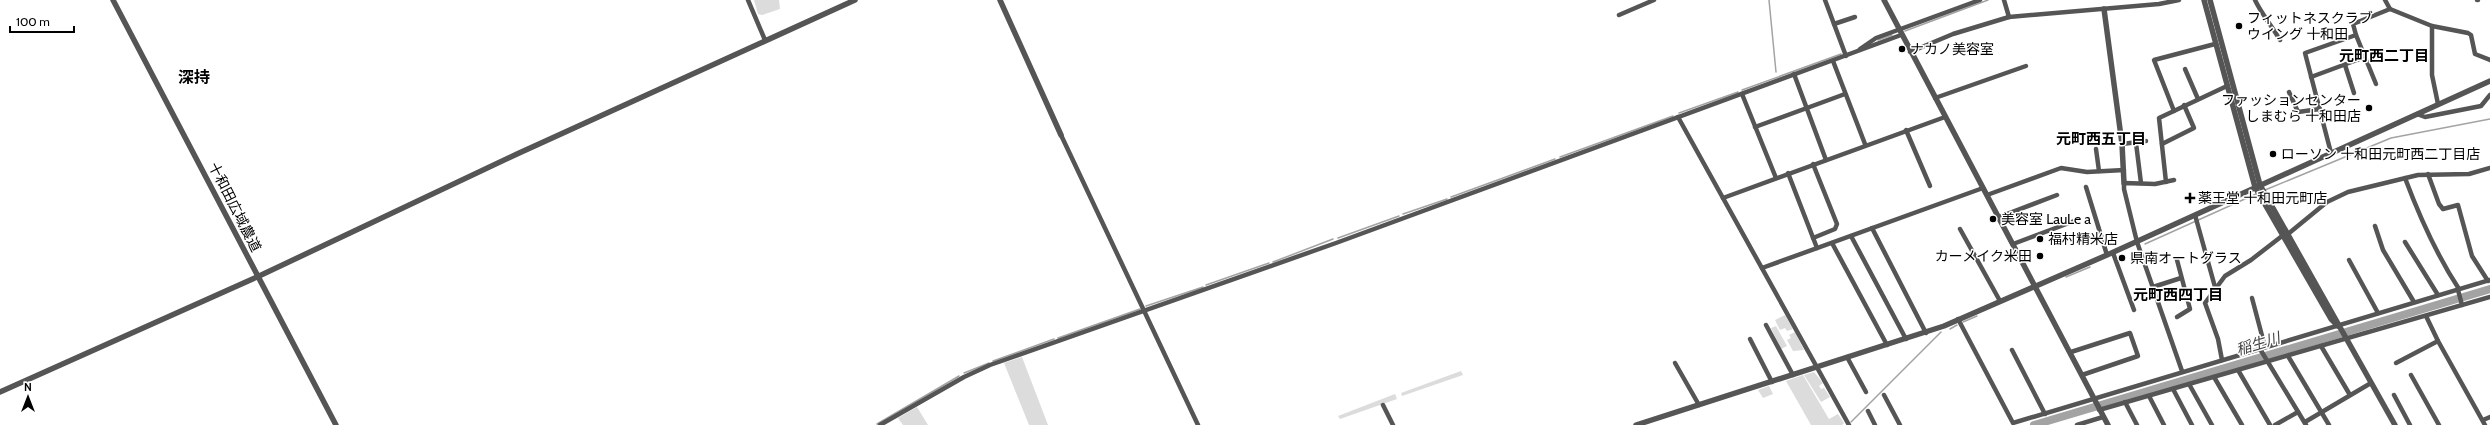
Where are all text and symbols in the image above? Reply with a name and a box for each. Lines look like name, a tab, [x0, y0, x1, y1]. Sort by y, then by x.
scale bar	[10, 8, 74, 34]
place label: フィットネスクラブ ウイング 十和田	[2247, 9, 2373, 43]
text: 100 m	[16, 14, 50, 29]
marker: フィットネスクラブ ウイング 十和田	[2234, 21, 2244, 31]
place label: ナカノ美容室	[1910, 40, 1994, 58]
marker: ナカノ美容室	[1897, 44, 1907, 54]
district label: 元町西二丁目	[2339, 47, 2429, 65]
district label: 深持	[178, 68, 210, 87]
place label: ファッションセンター しまむら 十和田店	[2221, 91, 2361, 125]
marker: ファッションセンター しまむら 十和田店	[2364, 103, 2374, 113]
district label: 元町西五丁目	[2056, 130, 2146, 148]
place label: ローソン 十和田元町西二丁目店	[2281, 145, 2480, 163]
marker: ローソン 十和田元町西二丁目店	[2268, 149, 2278, 159]
street label: 十和田広域農道	[205, 159, 265, 255]
place label: 薬王堂 十和田元町店	[2198, 189, 2327, 207]
marker: 薬王堂 十和田元町店	[2185, 193, 2195, 203]
place label: 美容室 LauLe a	[2001, 210, 2091, 228]
marker: 美容室 LauLe a	[1988, 214, 1998, 224]
place label: 福村精米店	[2048, 230, 2118, 248]
marker: 福村精米店	[2035, 234, 2045, 244]
place label: カーメイク米田	[1935, 247, 2032, 265]
place label: 県南オートグラス	[2130, 249, 2242, 267]
marker: カーメイク米田	[2035, 251, 2045, 261]
marker: 県南オートグラス	[2117, 253, 2127, 263]
district label: 元町西四丁目	[2133, 286, 2223, 304]
water label: 稲生川	[2234, 328, 2284, 359]
north arrow	[8, 377, 48, 417]
text: N	[24, 380, 32, 394]

